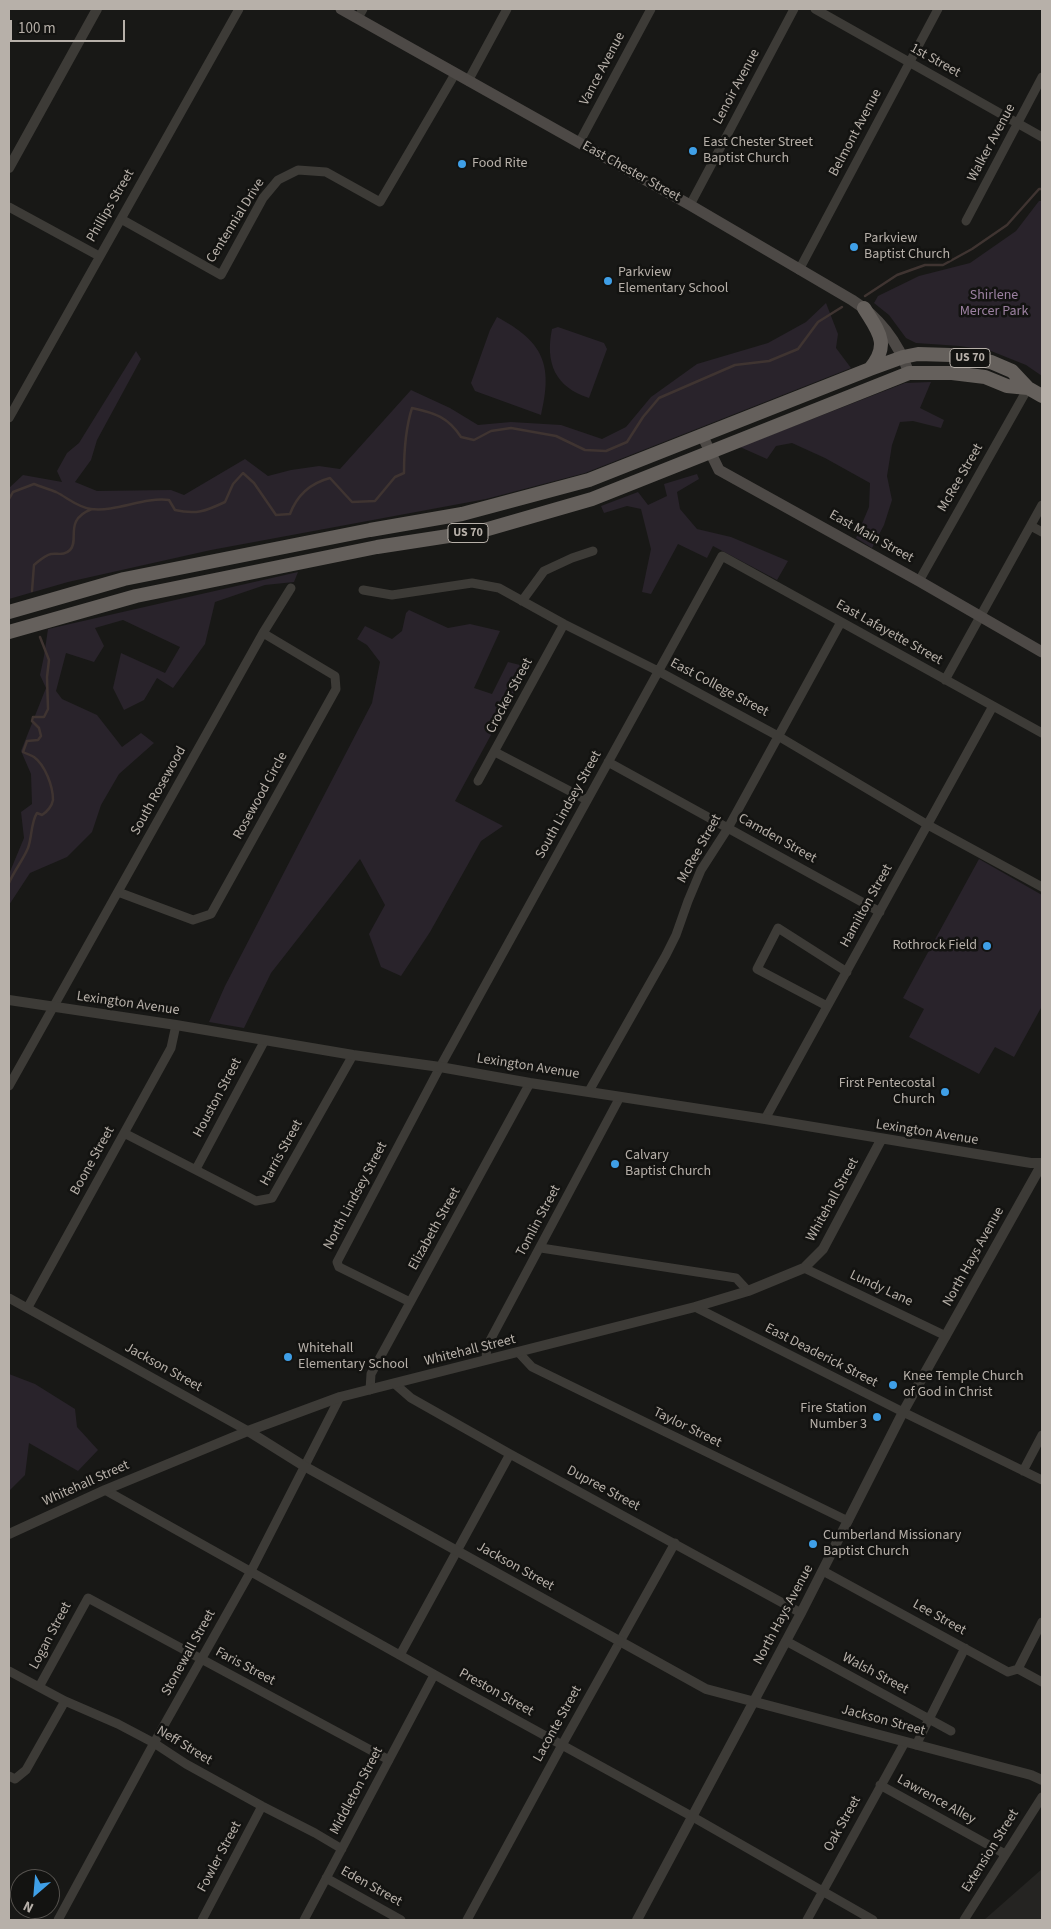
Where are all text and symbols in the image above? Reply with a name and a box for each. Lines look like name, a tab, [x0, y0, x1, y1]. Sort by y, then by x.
scale bar	[12, 10, 128, 42]
text: 100 m	[18, 18, 56, 39]
street label: Vance Avenue	[577, 29, 629, 109]
street label: 1st Street	[907, 40, 963, 82]
street label: Lenoir Avenue	[710, 46, 764, 128]
street label: Belmont Avenue	[826, 87, 886, 179]
street label: Walker Avenue	[964, 101, 1020, 185]
place label: East Chester Street Baptist Church	[703, 135, 813, 168]
street label: East Chester Street	[579, 138, 683, 206]
marker: East Chester Street Baptist Church	[687, 145, 699, 157]
place label: Food Rite	[472, 156, 527, 172]
marker: Food Rite	[456, 158, 468, 170]
street label: Phillips Street	[83, 167, 139, 245]
street label: Centennial Drive	[203, 176, 269, 266]
place label: Parkview Baptist Church	[864, 231, 950, 264]
marker: Parkview Baptist Church	[848, 241, 860, 253]
place label: Parkview Elementary School	[618, 265, 728, 298]
marker: Parkview Elementary School	[602, 275, 614, 287]
park label: Shirlene Mercer Park	[960, 288, 1028, 321]
road number: US 70	[950, 348, 990, 368]
street label: McRee Street	[935, 441, 987, 515]
street label: East Main Street	[826, 507, 916, 567]
road number: US 70	[448, 524, 488, 542]
street label: East Lafayette Street	[833, 597, 945, 669]
street label: Crocker Street	[483, 655, 537, 737]
street label: East College Street	[667, 655, 771, 721]
street label: South Rosewood	[128, 744, 190, 838]
street label: South Lindsey Street	[532, 748, 606, 862]
street label: Rosewood Circle	[230, 749, 292, 843]
street label: Camden Street	[735, 811, 819, 867]
street label: McRee Street	[674, 812, 726, 886]
street label: Hamilton Street	[837, 861, 897, 951]
place label: Rothrock Field	[892, 938, 977, 954]
marker: Rothrock Field	[981, 940, 993, 952]
street label: Lexington Avenue	[76, 988, 180, 1020]
street label: Lexington Avenue	[476, 1051, 580, 1083]
street label: Houston Street	[190, 1055, 246, 1141]
place label: First Pentecostal Church	[839, 1076, 935, 1108]
marker: First Pentecostal Church	[939, 1086, 951, 1098]
street label: Harris Street	[257, 1117, 307, 1189]
street label: Lexington Avenue	[875, 1117, 979, 1149]
street label: Boone Street	[67, 1124, 119, 1198]
street label: North Lindsey Street	[321, 1139, 391, 1253]
place label: Calvary Baptist Church	[625, 1148, 711, 1180]
street label: Whitehall Street	[803, 1155, 863, 1245]
marker: Calvary Baptist Church	[609, 1158, 621, 1170]
street label: Tomlin Street	[513, 1182, 565, 1260]
street label: Elizabeth Street	[405, 1185, 465, 1273]
street label: North Hays Avenue	[940, 1204, 1008, 1310]
street label: Lundy Lane	[847, 1267, 915, 1311]
street label: East Deaderick Street	[762, 1320, 880, 1392]
street label: Whitehall Street	[423, 1332, 517, 1370]
street label: Jackson Street	[121, 1340, 205, 1396]
place label: Whitehall Elementary School	[298, 1341, 408, 1374]
marker: Whitehall Elementary School	[282, 1351, 294, 1363]
place label: Knee Temple Church of God in Christ	[903, 1369, 1024, 1401]
marker: Knee Temple Church of God in Christ	[887, 1379, 899, 1391]
place label: Fire Station Number 3	[800, 1401, 867, 1434]
street label: Taylor Street	[650, 1404, 724, 1452]
marker: Fire Station Number 3	[871, 1411, 883, 1423]
street label: Whitehall Street	[40, 1457, 132, 1511]
street label: Dupree Street	[564, 1463, 642, 1515]
place label: Cumberland Missionary Baptist Church	[823, 1528, 961, 1560]
marker: Cumberland Missionary Baptist Church	[807, 1538, 819, 1550]
street label: Jackson Street	[473, 1539, 557, 1595]
street label: North Hays Avenue	[750, 1562, 818, 1668]
street label: Lee Street	[909, 1596, 969, 1640]
street label: Logan Street	[26, 1600, 76, 1672]
street label: Stonewall Street	[158, 1607, 220, 1699]
street label: Faris Street	[212, 1644, 278, 1690]
street label: Walsh Street	[839, 1650, 911, 1698]
street label: Preston Street	[456, 1666, 536, 1720]
street label: Laconte Street	[530, 1683, 586, 1765]
street label: Jackson Street	[839, 1702, 927, 1740]
street label: Neff Street	[153, 1723, 215, 1769]
street label: Middleton Street	[327, 1744, 387, 1838]
street label: Lawrence Alley	[894, 1771, 978, 1829]
street label: Oak Street	[821, 1793, 865, 1855]
street label: Extension Street	[959, 1807, 1023, 1895]
street label: Fowler Street	[194, 1819, 246, 1895]
street label: Eden Street	[337, 1863, 405, 1911]
north arrow	[10, 1869, 60, 1919]
text: N	[20, 1895, 37, 1917]

